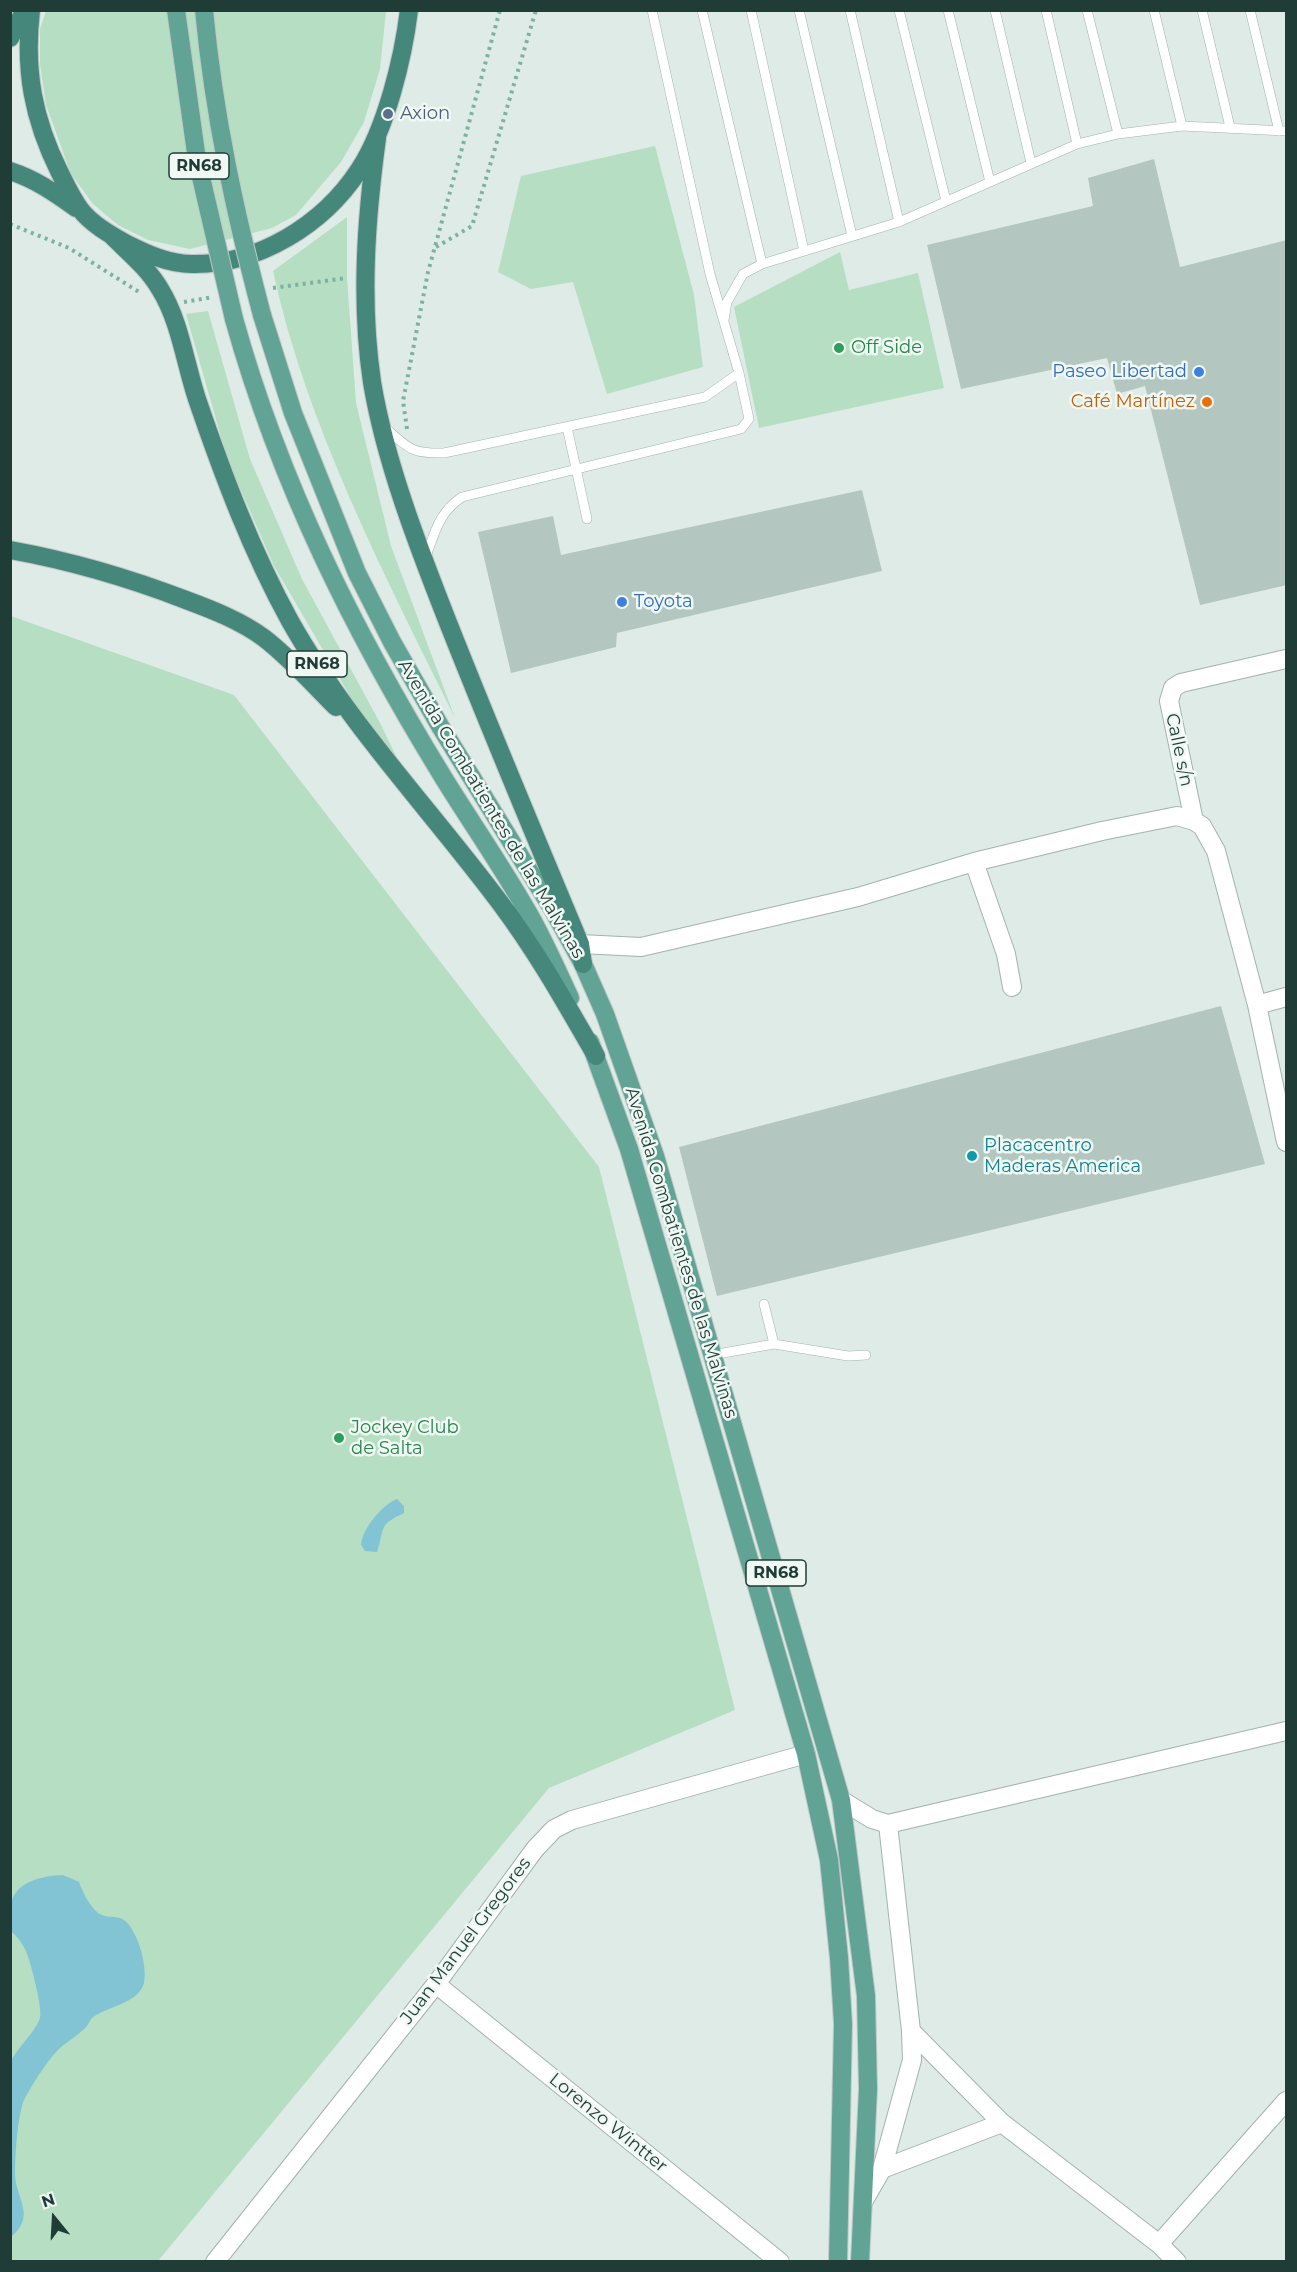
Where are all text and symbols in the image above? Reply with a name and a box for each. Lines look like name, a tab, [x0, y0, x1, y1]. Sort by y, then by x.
place label: Axion	[400, 103, 450, 125]
marker: Axion	[381, 107, 395, 121]
road number: RN68	[169, 153, 229, 179]
place label: Off Side	[851, 337, 922, 359]
marker: Off Side	[832, 341, 846, 355]
place label: Paseo Libertad	[1052, 361, 1187, 383]
marker: Paseo Libertad	[1192, 365, 1206, 379]
place label: Café Martínez	[1071, 391, 1195, 413]
marker: Café Martínez	[1200, 395, 1214, 409]
place label: Toyota	[634, 591, 693, 613]
marker: Toyota	[615, 595, 629, 609]
road number: RN68	[287, 651, 347, 677]
street label: Avenida Combatientes de las Malvinas	[393, 656, 589, 962]
street label: Calle s/n	[1161, 711, 1197, 789]
street label: Avenida Combatientes de las Malvinas	[620, 1085, 742, 1421]
place label: Placacentro Maderas America	[984, 1135, 1141, 1178]
marker: Placacentro Maderas America	[965, 1149, 979, 1163]
place label: Jockey Club de Salta	[351, 1417, 459, 1460]
marker: Jockey Club de Salta	[332, 1431, 346, 1445]
road number: RN68	[746, 1560, 806, 1586]
street label: Juan Manuel Gregores	[396, 1853, 536, 2029]
street label: Lorenzo Wintter	[545, 2069, 671, 2177]
north arrow	[24, 2188, 84, 2248]
text: N	[39, 2189, 57, 2211]

